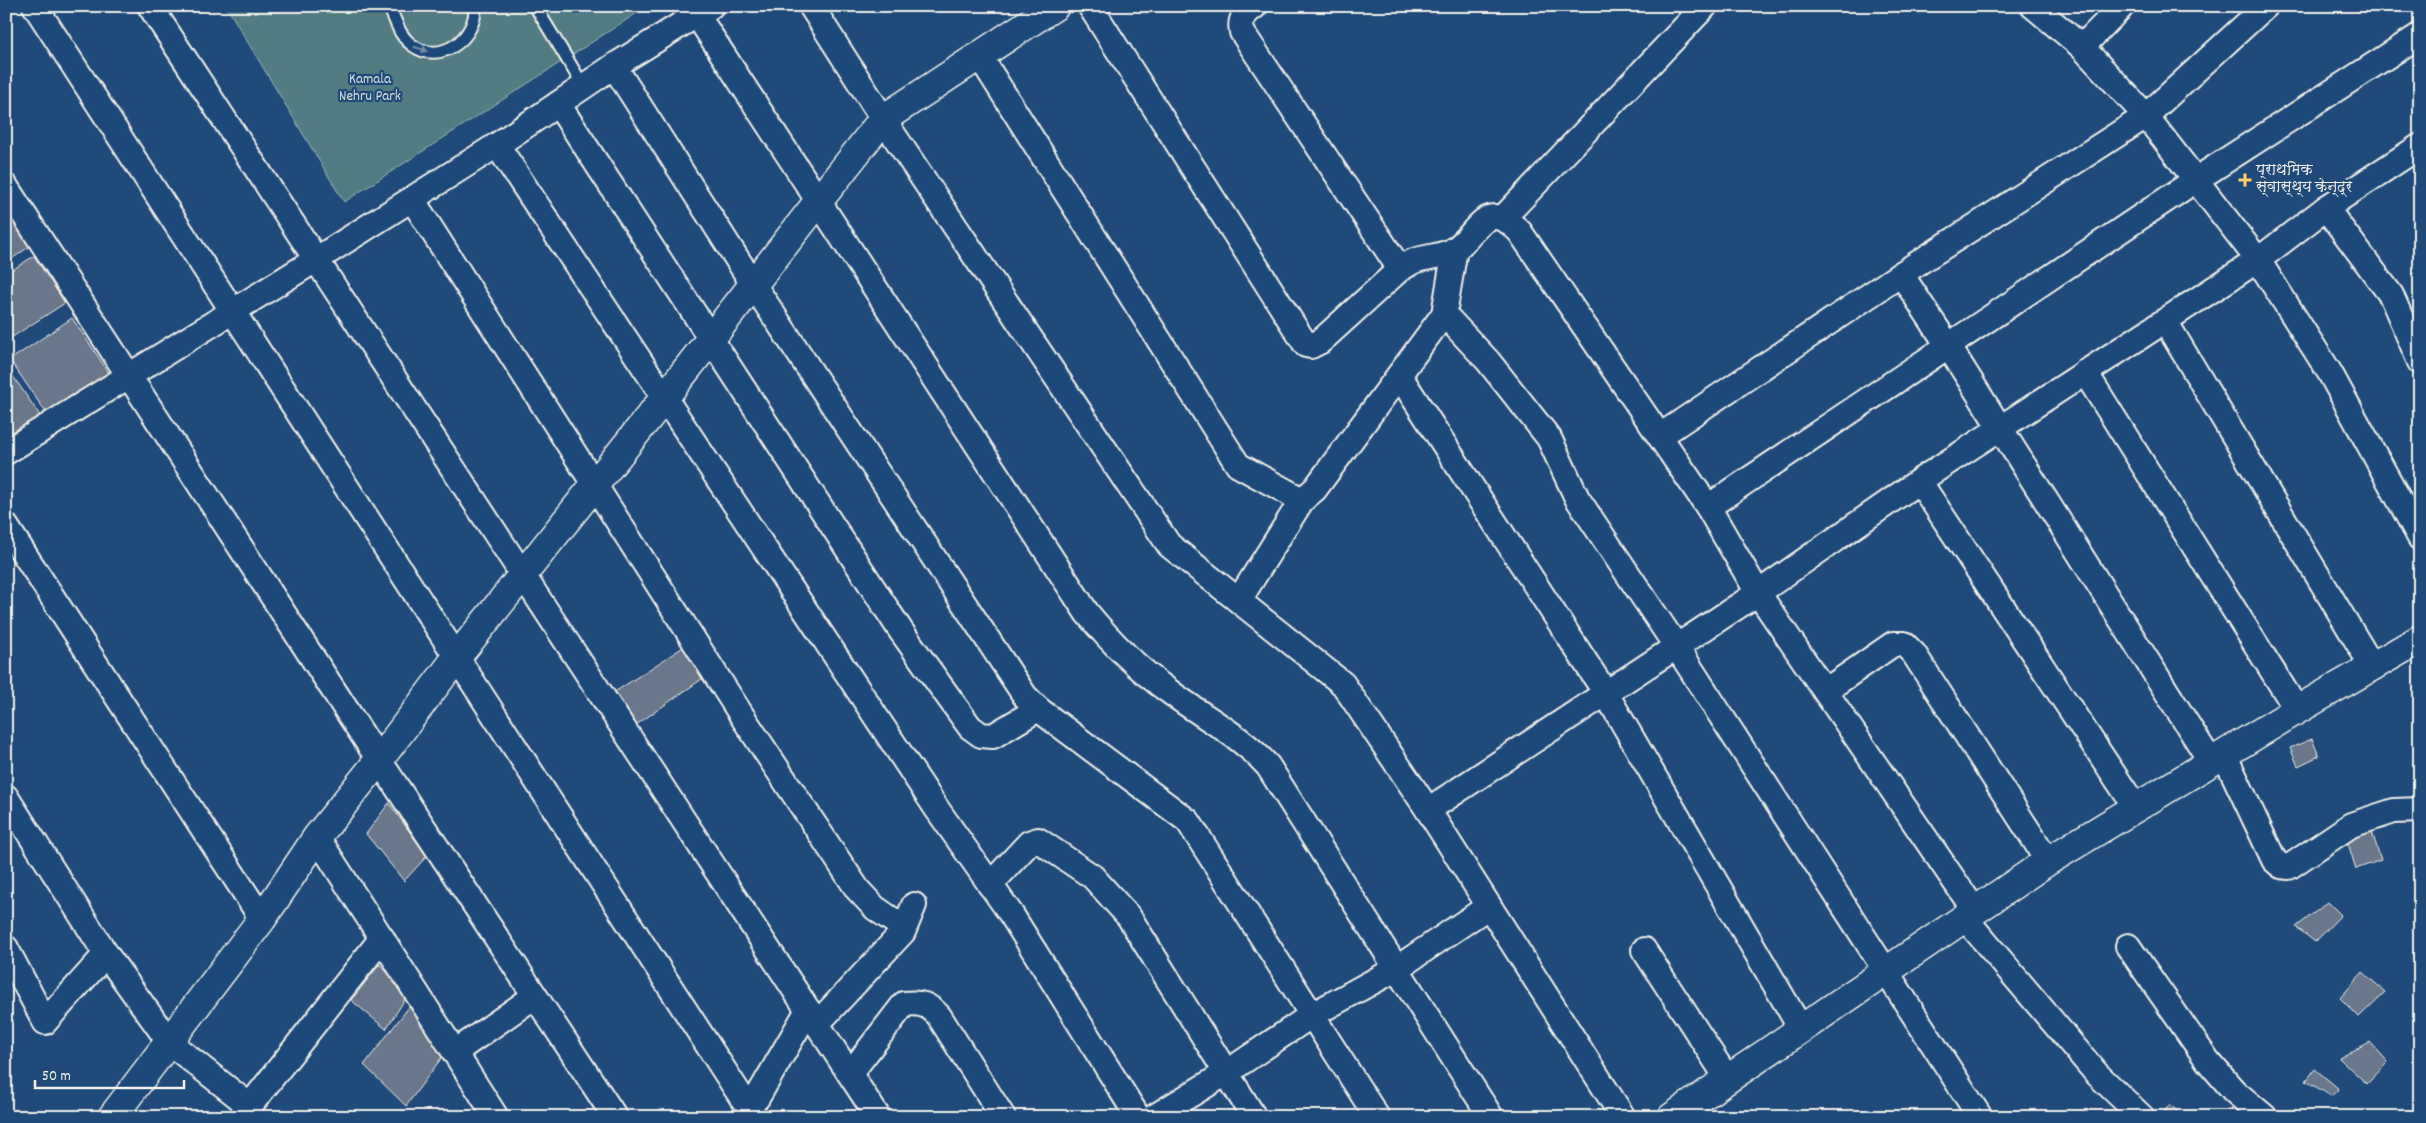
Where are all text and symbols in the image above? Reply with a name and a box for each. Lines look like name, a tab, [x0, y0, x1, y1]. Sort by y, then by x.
one-way arrow	[414, 45, 429, 53]
park label: Kamala Nehru Park	[339, 69, 401, 108]
place label: प्राथमिक स्वास्थ्य केन्द्र	[2255, 160, 2353, 199]
marker: प्राथमिक स्वास्थ्य केन्द्र	[2238, 173, 2252, 187]
scale bar	[35, 1058, 184, 1090]
text: 50 m	[42, 1066, 71, 1088]

